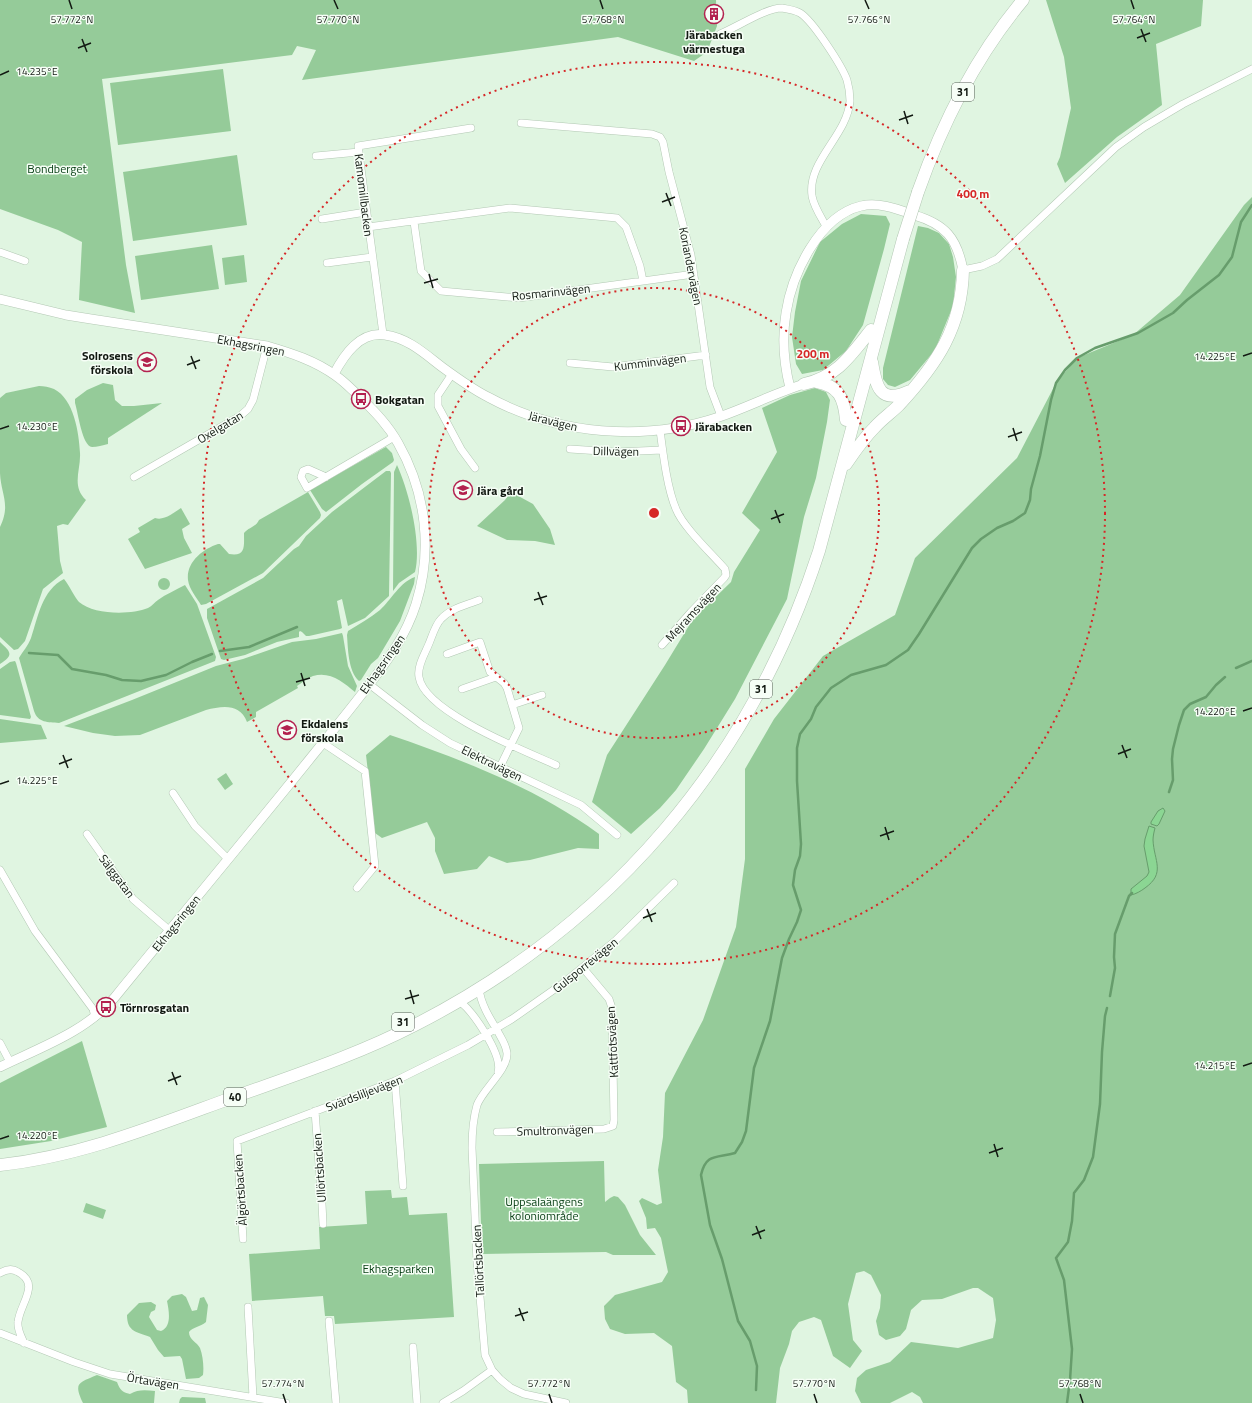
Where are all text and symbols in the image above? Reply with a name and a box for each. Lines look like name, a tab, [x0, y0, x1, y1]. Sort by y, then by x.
building icon: Järabacken värmestuga	[703, 3, 725, 25]
text: 57.772°N	[51, 12, 93, 27]
text: 57.770°N	[317, 12, 359, 27]
text: 57.768°N	[582, 12, 624, 27]
text: 57.766°N	[848, 12, 890, 27]
text: 57.764°N	[1113, 12, 1155, 27]
place label: Järabacken värmestuga	[683, 25, 745, 58]
text: 14.235°E	[16, 64, 58, 79]
road number: 31	[952, 83, 974, 101]
street label: Kamomillbacken	[350, 153, 378, 237]
park label: Bondberget	[27, 159, 87, 178]
text: 400 m	[957, 184, 989, 203]
street label: Koriandervägen	[674, 225, 708, 307]
street label: Rosmarinvägen	[511, 278, 591, 306]
street label: Ekhagsringen	[216, 329, 286, 361]
text: 200 m	[797, 344, 829, 363]
place label: Solrosens förskola	[82, 346, 133, 379]
street label: Kumminvägen	[613, 348, 687, 376]
text: 14.225°E	[1194, 349, 1236, 364]
school or university icon: Solrosens förskola	[136, 351, 158, 373]
bus stop icon: Bokgatan	[350, 388, 372, 410]
place label: Bokgatan	[375, 390, 424, 409]
street label: Oxelgatan	[193, 406, 247, 448]
street label: Järavägen	[526, 406, 580, 436]
bus stop icon: Järabacken	[670, 415, 692, 437]
place label: Järabacken	[695, 417, 752, 436]
text: 14.230°E	[16, 419, 58, 434]
street label: Dillvägen	[593, 441, 639, 461]
school or university icon: Jära gård	[452, 479, 474, 501]
place label: Jära gård	[477, 481, 524, 500]
centre of rings	[647, 506, 661, 520]
street label: Mejramsvägen	[661, 578, 725, 646]
street label: Ekhagsringen	[355, 630, 409, 698]
road number: 31	[750, 680, 772, 698]
text: 14.220°E	[1194, 704, 1236, 719]
place label: Ekdalens förskola	[301, 714, 348, 747]
school or university icon: Ekdalens förskola	[276, 719, 298, 741]
street label: Elektravägen	[458, 740, 526, 786]
text: 14.225°E	[16, 773, 58, 788]
street label: Sälggatan	[94, 850, 140, 902]
street label: Ekhagsringen	[147, 890, 205, 956]
street label: Gulsporrevägen	[548, 933, 622, 997]
bus stop icon: Törnrosgatan	[95, 996, 117, 1018]
place label: Törnrosgatan	[120, 998, 189, 1017]
street label: Kattfotsvägen	[601, 1006, 623, 1078]
road number: 31	[392, 1013, 414, 1031]
text: 14.215°E	[1194, 1058, 1236, 1073]
street label: Svärdsliljevägen	[323, 1070, 405, 1116]
road number: 40	[224, 1088, 246, 1106]
street label: Smultronvägen	[516, 1119, 594, 1141]
text: 14.220°E	[16, 1128, 58, 1143]
street label: Ullörtsbacken	[307, 1133, 331, 1203]
street label: Älgörtsbacken	[228, 1153, 252, 1227]
park label: Uppsalaängens koloniområde	[505, 1192, 583, 1225]
street label: Tallörtsbacken	[467, 1224, 489, 1298]
park label: Ekhagsparken	[362, 1259, 434, 1278]
street label: Örtavägen	[126, 1368, 180, 1394]
text: 57.774°N	[262, 1376, 304, 1391]
text: 57.772°N	[528, 1376, 570, 1391]
text: 57.770°N	[793, 1376, 835, 1391]
text: 57.768°N	[1059, 1376, 1101, 1391]

